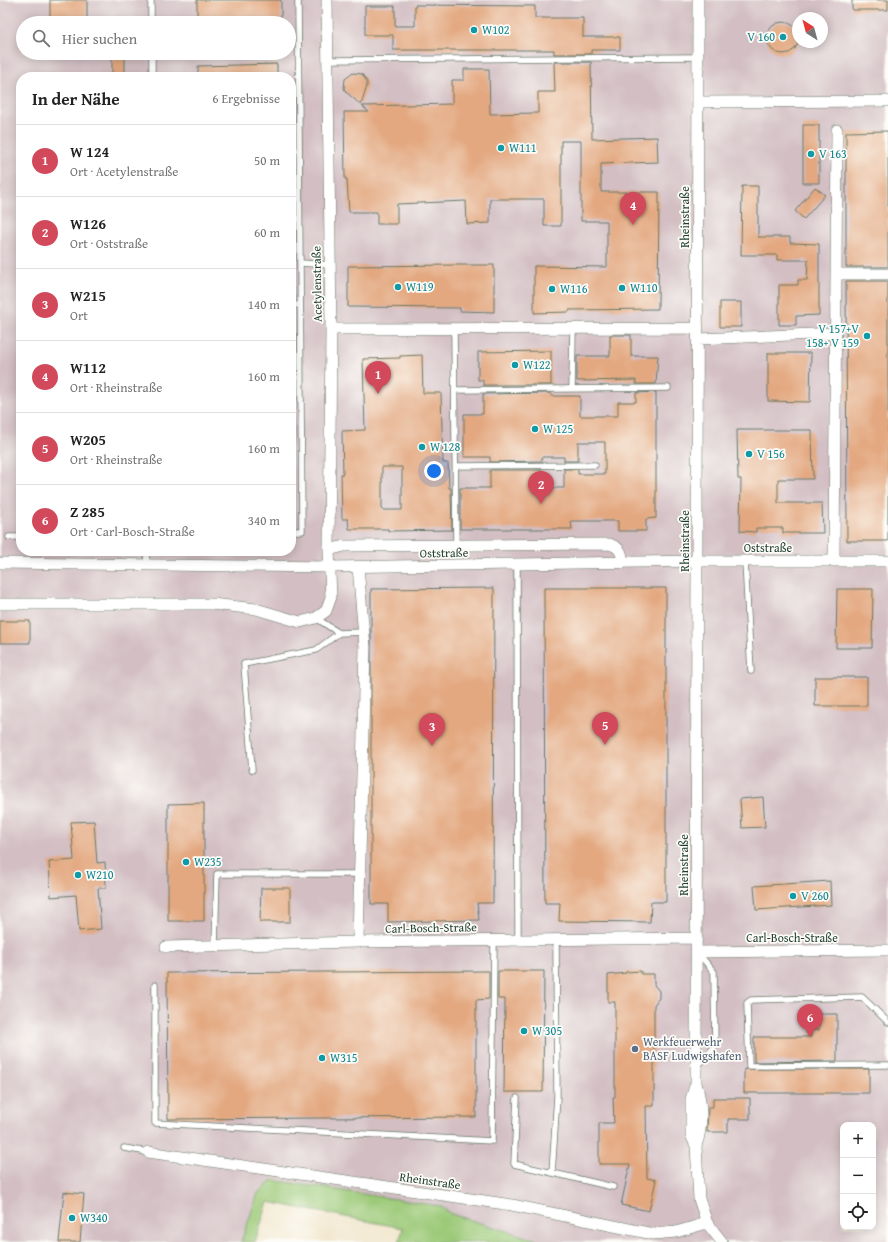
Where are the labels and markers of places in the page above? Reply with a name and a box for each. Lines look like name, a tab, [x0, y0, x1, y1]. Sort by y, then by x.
place label: W102	[482, 21, 510, 38]
marker: W102	[469, 25, 479, 35]
place label: V 160	[747, 28, 775, 45]
marker: V 160	[778, 32, 788, 42]
place label: W111	[509, 139, 537, 156]
marker: W111	[496, 143, 506, 153]
place label: V 163	[819, 145, 847, 162]
marker: V 163	[806, 149, 816, 159]
pin: 4	[620, 192, 646, 225]
place label: W119	[406, 278, 434, 295]
place label: W110	[630, 279, 658, 296]
place label: W116	[560, 280, 588, 297]
marker: W119	[393, 282, 403, 292]
marker: W110	[617, 283, 627, 293]
marker: W116	[547, 284, 557, 294]
place label: V 157+V 158+ V 159	[806, 320, 859, 351]
marker: V 157+V 158+ V 159	[862, 331, 872, 341]
place label: W122	[523, 356, 551, 373]
marker: W122	[510, 360, 520, 370]
pin: 1	[365, 361, 391, 394]
place label: W 125	[543, 420, 573, 437]
marker: W 125	[530, 424, 540, 434]
place label: W 128	[430, 438, 460, 455]
marker: W 128	[417, 442, 427, 452]
place label: V 156	[757, 445, 785, 462]
marker: V 156	[744, 449, 754, 459]
pin: 2	[528, 471, 554, 504]
pin: 5	[592, 712, 618, 745]
pin: 3	[419, 713, 445, 746]
place label: W235	[194, 853, 222, 870]
marker: W235	[181, 857, 191, 867]
place label: W210	[86, 866, 114, 883]
marker: W210	[73, 870, 83, 880]
place label: V 260	[801, 887, 829, 904]
marker: V 260	[788, 891, 798, 901]
pin: 6	[797, 1004, 823, 1037]
place label: W 305	[532, 1022, 562, 1039]
marker: W 305	[519, 1026, 529, 1036]
place label: Werkfeuerwehr BASF Ludwigshafen	[643, 1033, 742, 1064]
marker: Werkfeuerwehr BASF Ludwigshafen	[630, 1044, 640, 1054]
place label: W315	[330, 1049, 358, 1066]
marker: W315	[317, 1053, 327, 1063]
place label: W340	[80, 1209, 108, 1226]
marker: W340	[67, 1213, 77, 1223]

